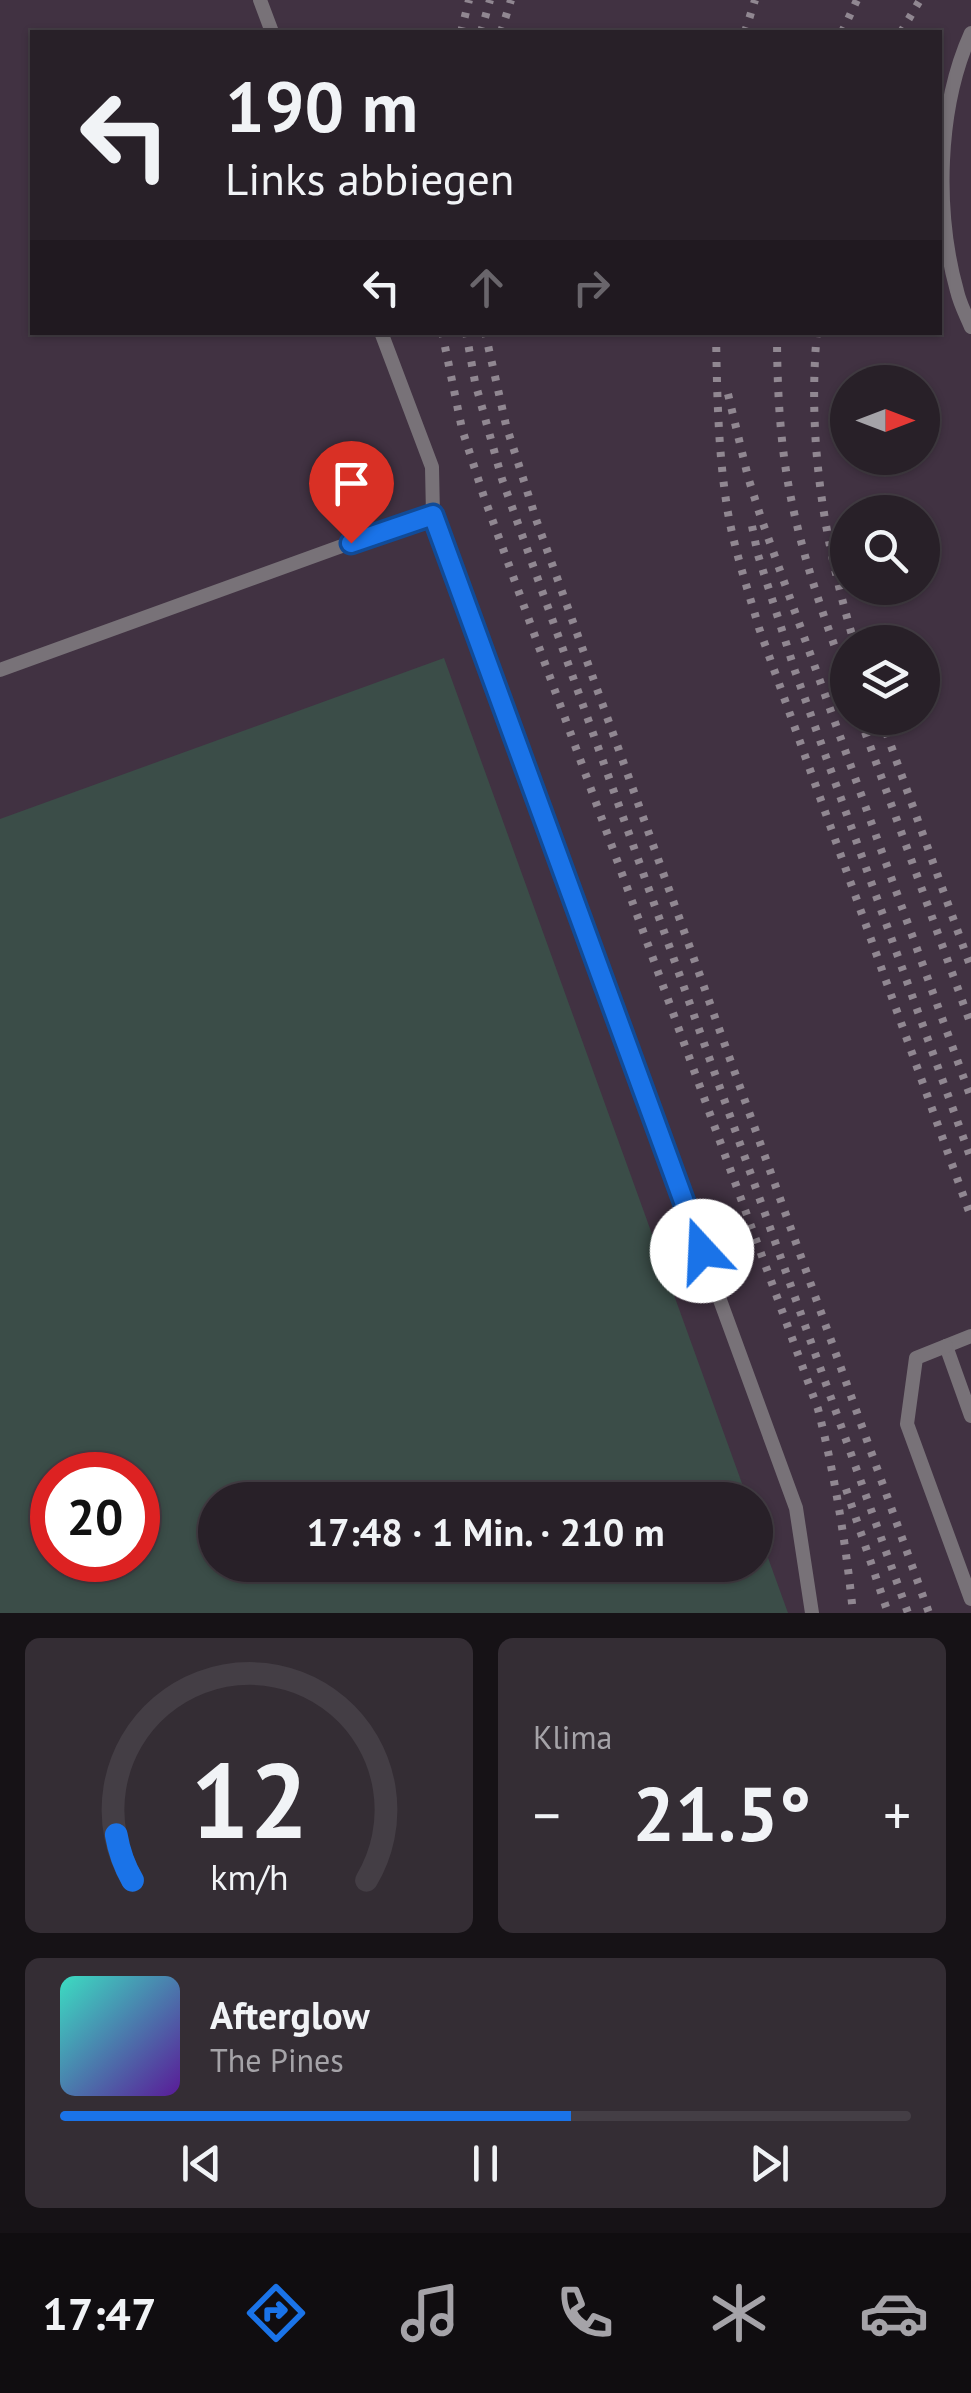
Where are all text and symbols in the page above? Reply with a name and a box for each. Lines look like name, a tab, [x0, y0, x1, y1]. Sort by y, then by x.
text: 190 m	[225, 61, 418, 151]
icon: left	[60, 70, 190, 200]
text: Links abbiegen	[225, 149, 514, 207]
icon: left	[354, 260, 409, 315]
icon: ahead	[459, 260, 514, 315]
icon: right	[564, 260, 619, 315]
north arrow	[830, 365, 940, 475]
map controls	[830, 365, 940, 735]
pin	[309, 441, 394, 544]
icon: arrive	[324, 456, 379, 511]
button: search	[830, 495, 940, 605]
button: layers	[830, 625, 940, 735]
position arrow	[650, 1199, 754, 1303]
speed limit sign: 20	[30, 1452, 160, 1582]
text: 17:48 · 1 Min. · 210 m	[306, 1507, 665, 1556]
text: Klima	[533, 1716, 612, 1758]
text: 12	[190, 1732, 308, 1867]
text: 21.5°	[633, 1765, 811, 1862]
text: −	[533, 1779, 561, 1850]
text: +	[883, 1779, 911, 1850]
text: km/h	[210, 1854, 288, 1900]
text: Afterglow	[210, 1990, 370, 2039]
text: The Pines	[210, 2039, 344, 2081]
icon: previous	[174, 2136, 229, 2191]
icon: pause	[458, 2136, 513, 2191]
icon: next	[742, 2136, 797, 2191]
icon: directions	[241, 2278, 311, 2348]
icon: music	[395, 2278, 465, 2348]
icon: phone	[550, 2278, 620, 2348]
icon: climate	[704, 2278, 774, 2348]
icon: car	[859, 2278, 929, 2348]
text: 17:47	[42, 2284, 156, 2342]

